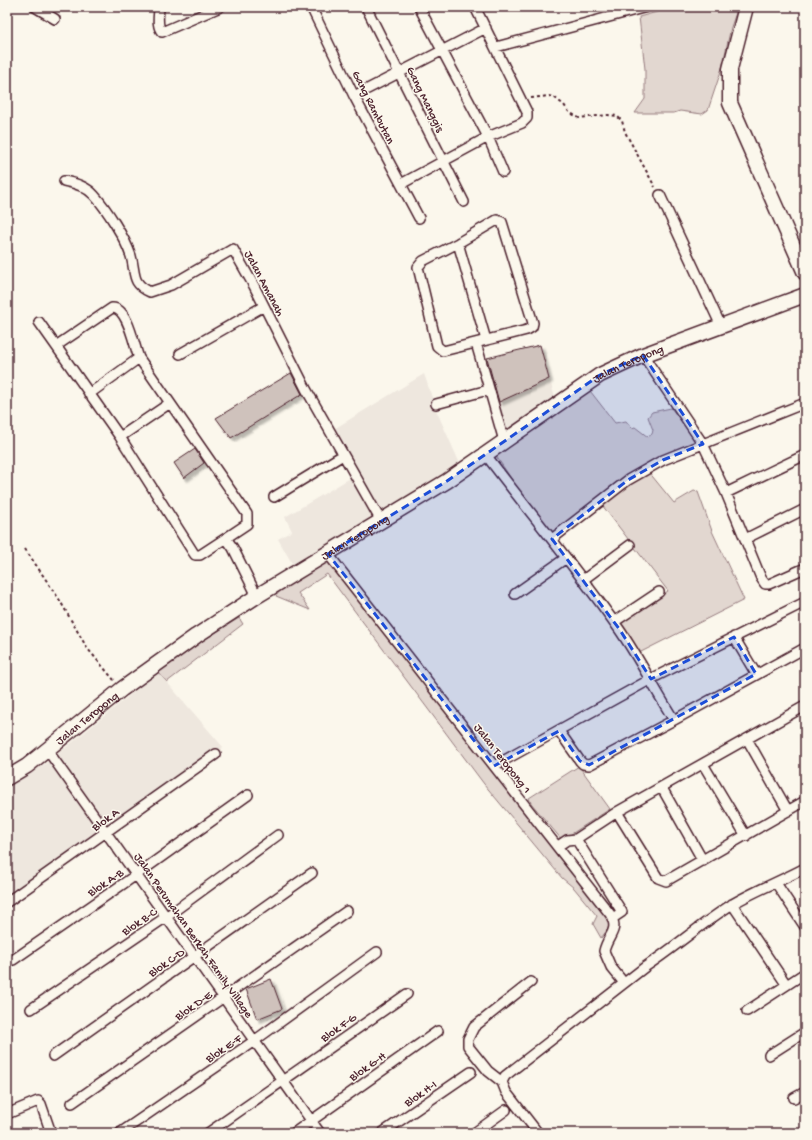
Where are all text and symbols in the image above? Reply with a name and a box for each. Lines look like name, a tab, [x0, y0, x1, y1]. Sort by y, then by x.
street label: Gang Manggis	[402, 65, 446, 135]
street label: Gang Rambutan	[348, 69, 397, 147]
street label: Jalan Amanah	[240, 249, 287, 319]
street label: Jalan Teropong	[590, 343, 666, 387]
street label: Jalan Teropong	[319, 512, 393, 564]
street label: Jalan Teropong	[54, 690, 122, 749]
street label: Jalan Teropong 1	[470, 722, 533, 797]
street label: Blok A	[89, 806, 123, 836]
street label: Jalan Perumahan Berkah Family Village	[130, 851, 255, 1022]
street label: Blok A-B	[85, 866, 127, 901]
street label: Blok B-C	[119, 905, 162, 940]
street label: Blok C-D	[145, 946, 188, 982]
street label: Blok D-E	[172, 988, 216, 1025]
street label: Blok F-G	[318, 1011, 360, 1047]
street label: Blok E-F	[203, 1032, 246, 1067]
street label: Blok G-H	[346, 1050, 389, 1086]
street label: Blok H-I	[401, 1078, 440, 1111]

